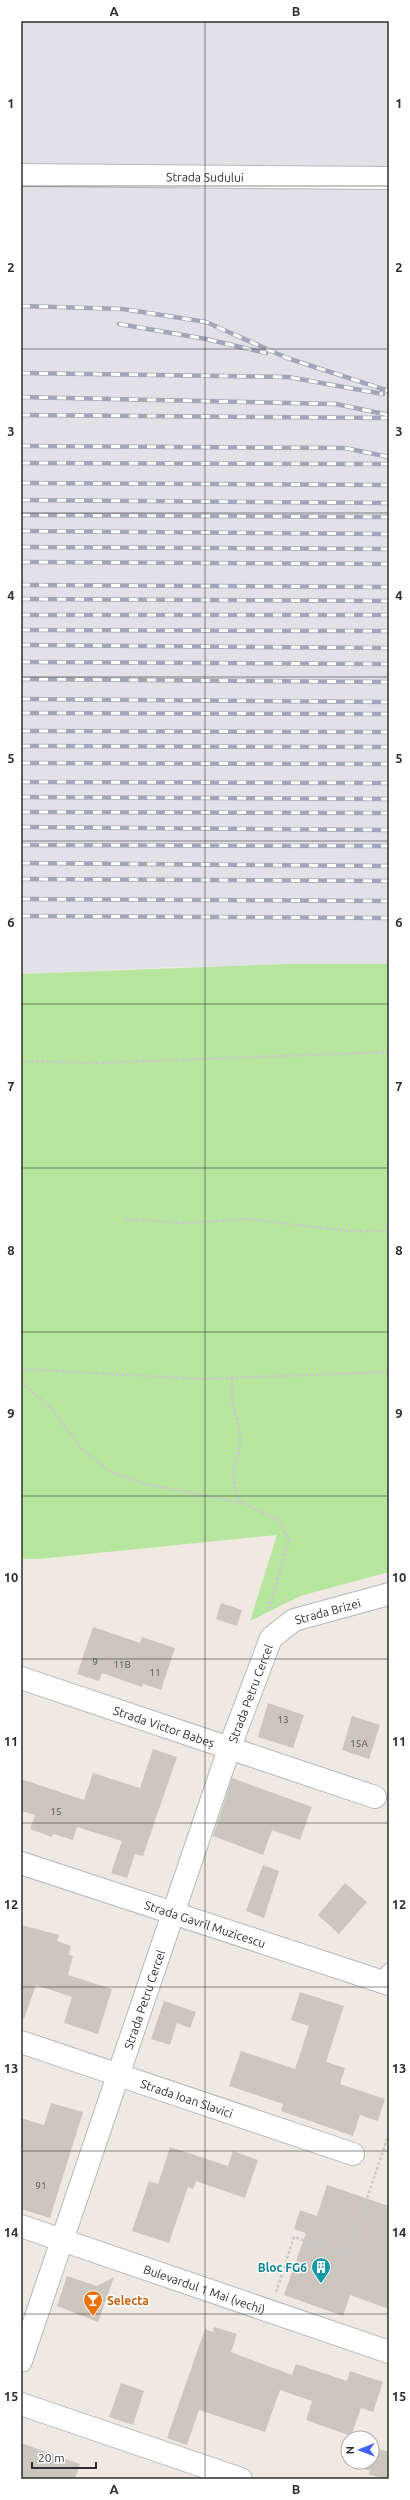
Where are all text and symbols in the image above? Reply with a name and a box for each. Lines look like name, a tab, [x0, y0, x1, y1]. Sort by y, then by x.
text: A	[109, 4, 119, 18]
text: B	[292, 4, 301, 18]
text: 1	[7, 96, 15, 110]
text: 1	[395, 96, 403, 110]
street label: Strada Sudului	[166, 170, 244, 183]
text: 2	[7, 260, 15, 274]
text: 2	[395, 260, 403, 274]
text: 3	[7, 424, 15, 438]
text: 3	[395, 424, 403, 438]
text: 4	[7, 588, 15, 602]
text: 4	[395, 588, 403, 602]
text: 5	[7, 751, 15, 765]
text: 5	[395, 751, 403, 765]
text: 6	[7, 915, 15, 929]
text: 6	[395, 915, 403, 929]
text: 7	[7, 1079, 15, 1093]
text: 7	[395, 1079, 403, 1093]
text: 8	[7, 1243, 15, 1257]
text: 8	[395, 1243, 403, 1257]
text: 9	[7, 1406, 15, 1420]
text: 9	[395, 1406, 403, 1420]
text: 10	[4, 1570, 18, 1584]
text: 10	[392, 1570, 406, 1584]
street label: Strada Brizei	[293, 1596, 362, 1626]
street label: Strada Petru Cercel	[226, 1642, 275, 1744]
house number: 9	[92, 1656, 98, 1667]
house number: 11B	[113, 1659, 131, 1670]
house number: 11	[149, 1667, 161, 1678]
street label: Strada Victor Babeș	[112, 1703, 216, 1749]
house number: 13	[277, 1714, 289, 1725]
text: 11	[4, 1734, 18, 1748]
text: 11	[392, 1734, 406, 1748]
house number: 15A	[350, 1738, 368, 1749]
house number: 15	[50, 1806, 62, 1817]
text: 12	[4, 1897, 18, 1911]
text: 12	[392, 1897, 406, 1911]
street label: Strada Gavril Muzicescu	[143, 1898, 267, 1950]
street label: Strada Petru Cercel	[121, 1948, 167, 2051]
text: 13	[4, 2061, 18, 2075]
text: 13	[392, 2061, 406, 2075]
street label: Strada Ioan Slavici	[139, 2076, 235, 2120]
house number: 91	[35, 2180, 47, 2191]
text: 14	[4, 2225, 18, 2239]
text: 14	[392, 2225, 406, 2239]
building icon: Bloc FG6	[310, 2256, 332, 2284]
place label: Bloc FG6	[258, 2261, 307, 2274]
street label: Bulevardul 1 Mai (vechi)	[142, 2262, 267, 2317]
bar icon: Selecta	[82, 2289, 104, 2317]
place label: Selecta	[107, 2294, 149, 2307]
text: 15	[4, 2389, 18, 2403]
text: 15	[392, 2389, 406, 2403]
north arrow	[340, 2430, 380, 2470]
scale bar	[32, 2444, 96, 2470]
text: N	[344, 2446, 356, 2454]
text: 20 m	[38, 2451, 65, 2464]
text: A	[109, 2482, 119, 2496]
text: B	[292, 2482, 301, 2496]

